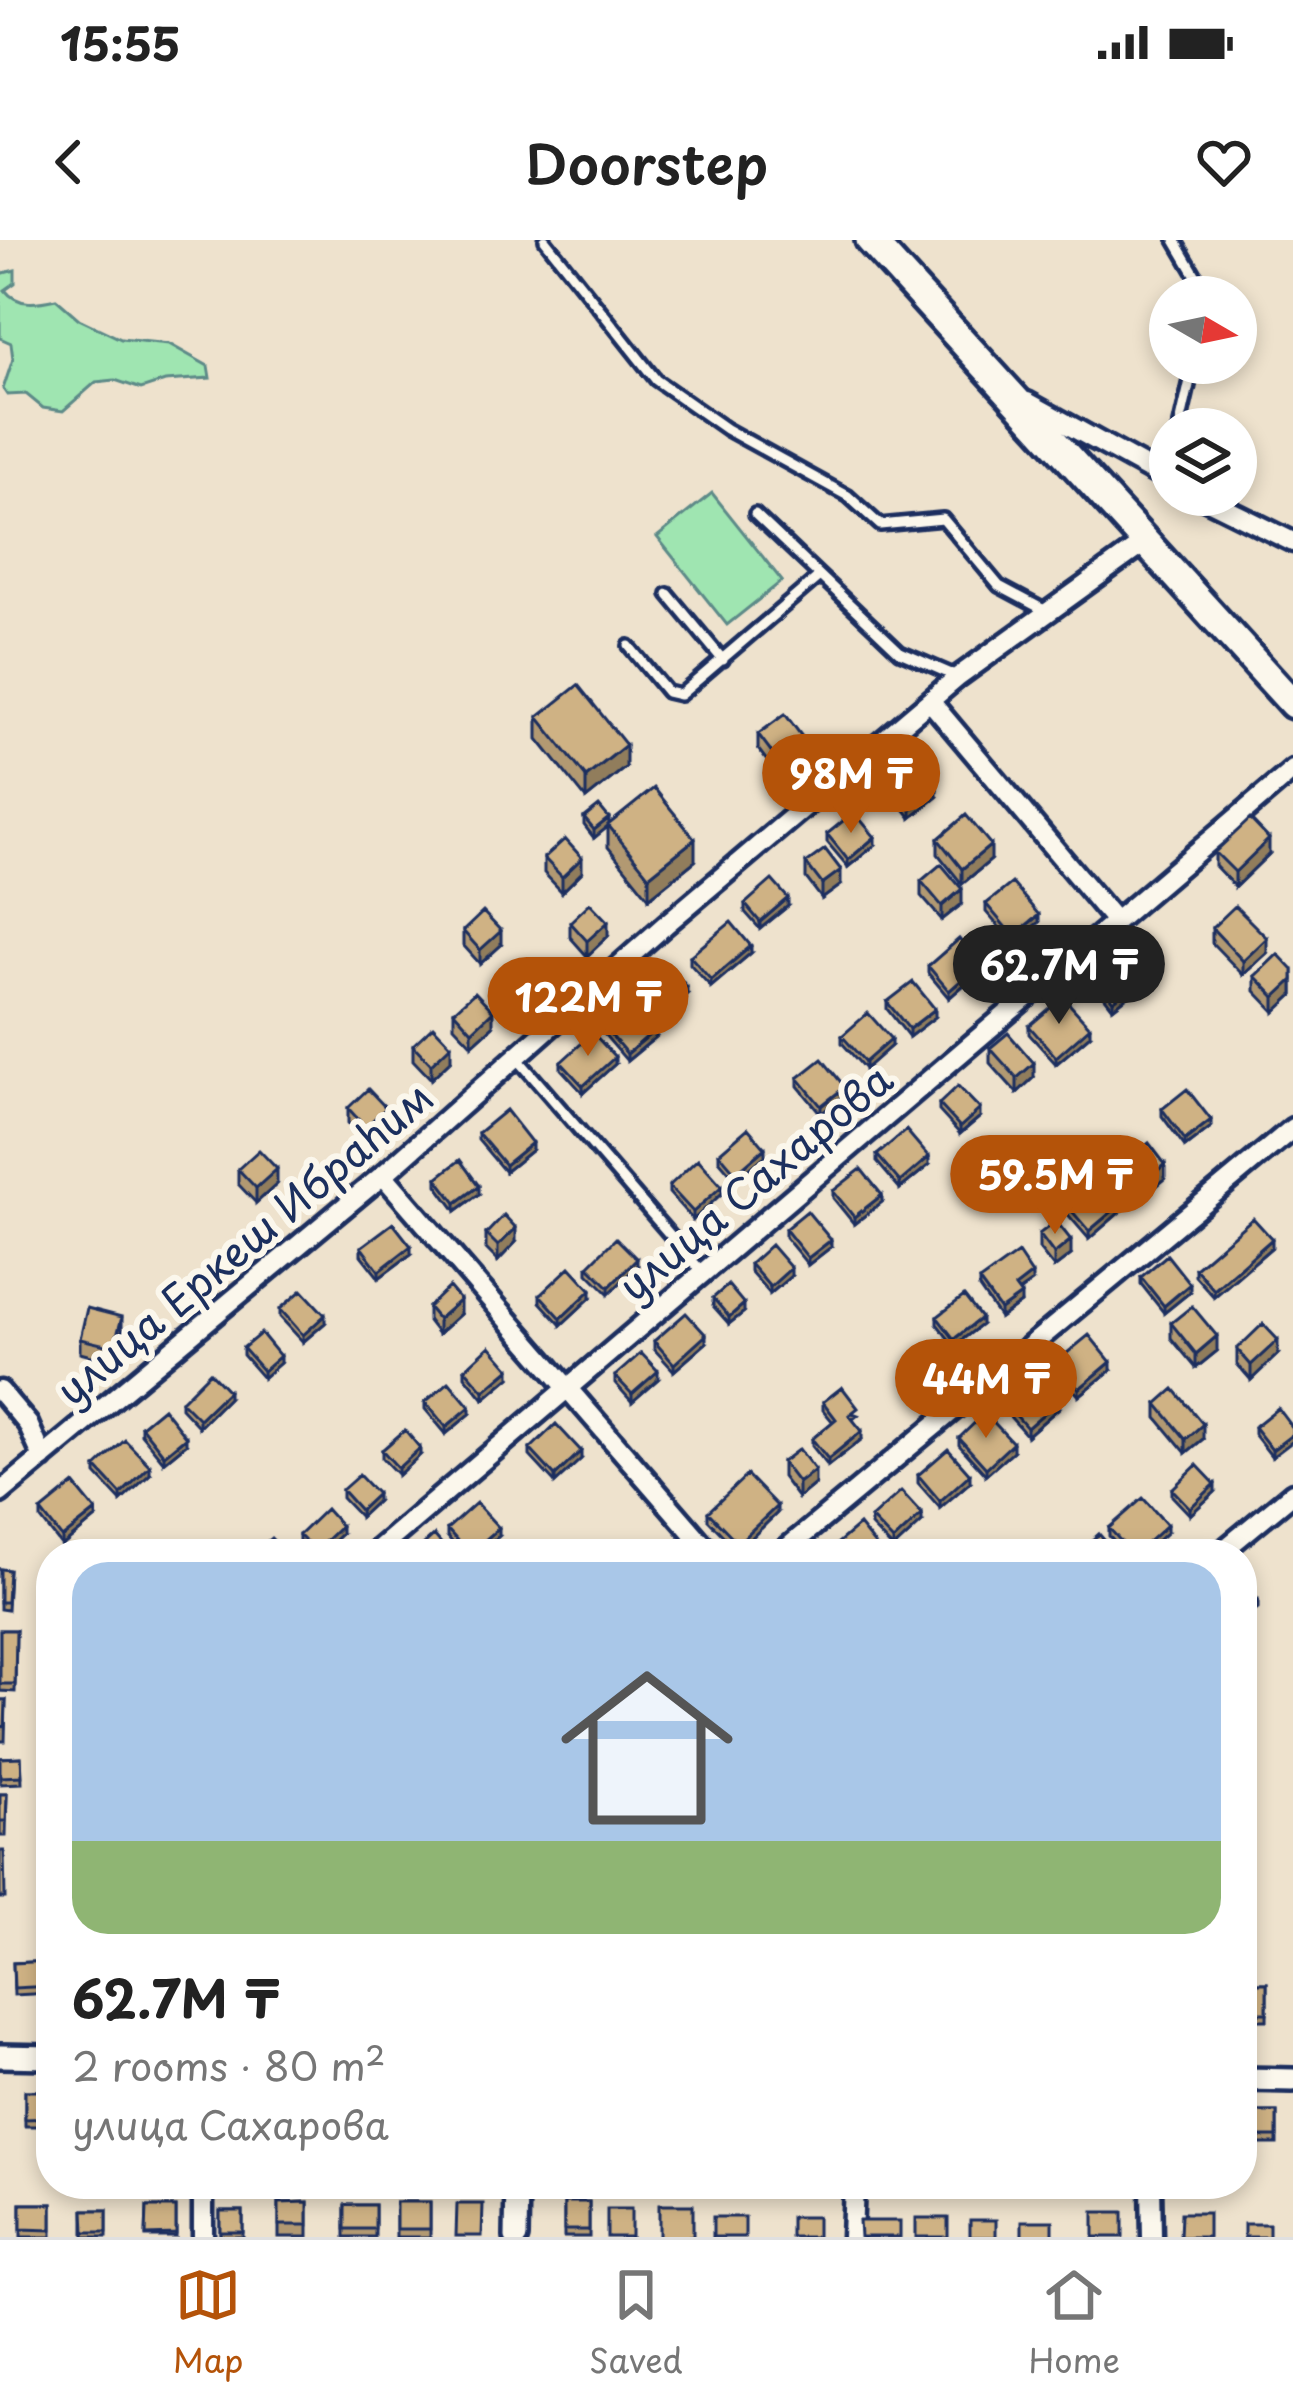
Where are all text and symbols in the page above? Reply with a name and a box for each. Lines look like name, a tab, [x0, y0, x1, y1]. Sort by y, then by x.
text: 15:55	[60, 8, 181, 76]
text: Doorstep	[525, 122, 768, 203]
icon: back	[36, 129, 102, 195]
icon: heart	[1191, 129, 1257, 195]
north arrow	[1149, 276, 1257, 384]
map controls	[1149, 276, 1257, 516]
button: layers	[1149, 408, 1257, 516]
pin: 98M ₸	[767, 734, 935, 836]
text: 98M ₸	[789, 743, 913, 802]
pin: 62.7M ₸	[948, 925, 1170, 1027]
text: 62.7M ₸	[980, 934, 1138, 993]
pin: 122M ₸	[490, 957, 686, 1059]
text: 122M ₸	[515, 966, 661, 1025]
street label: улица Сахарова	[603, 1047, 905, 1315]
street label: улица Еркеш Ибраһим	[41, 1065, 445, 1419]
pin: 59.5M ₸	[944, 1135, 1166, 1237]
text: 59.5M ₸	[977, 1144, 1133, 1203]
pin: 44M ₸	[902, 1339, 1070, 1441]
text: 44M ₸	[922, 1348, 1050, 1407]
icon: home	[539, 1640, 755, 1856]
text: 62.7M ₸	[72, 1958, 279, 2035]
text: 2 rooms · 80 m²	[72, 2035, 386, 2094]
text: улица Сахарова	[72, 2094, 389, 2153]
tab: Map	[173, 2262, 243, 2384]
tab: Saved	[589, 2262, 683, 2384]
tab: Home	[1028, 2262, 1120, 2384]

